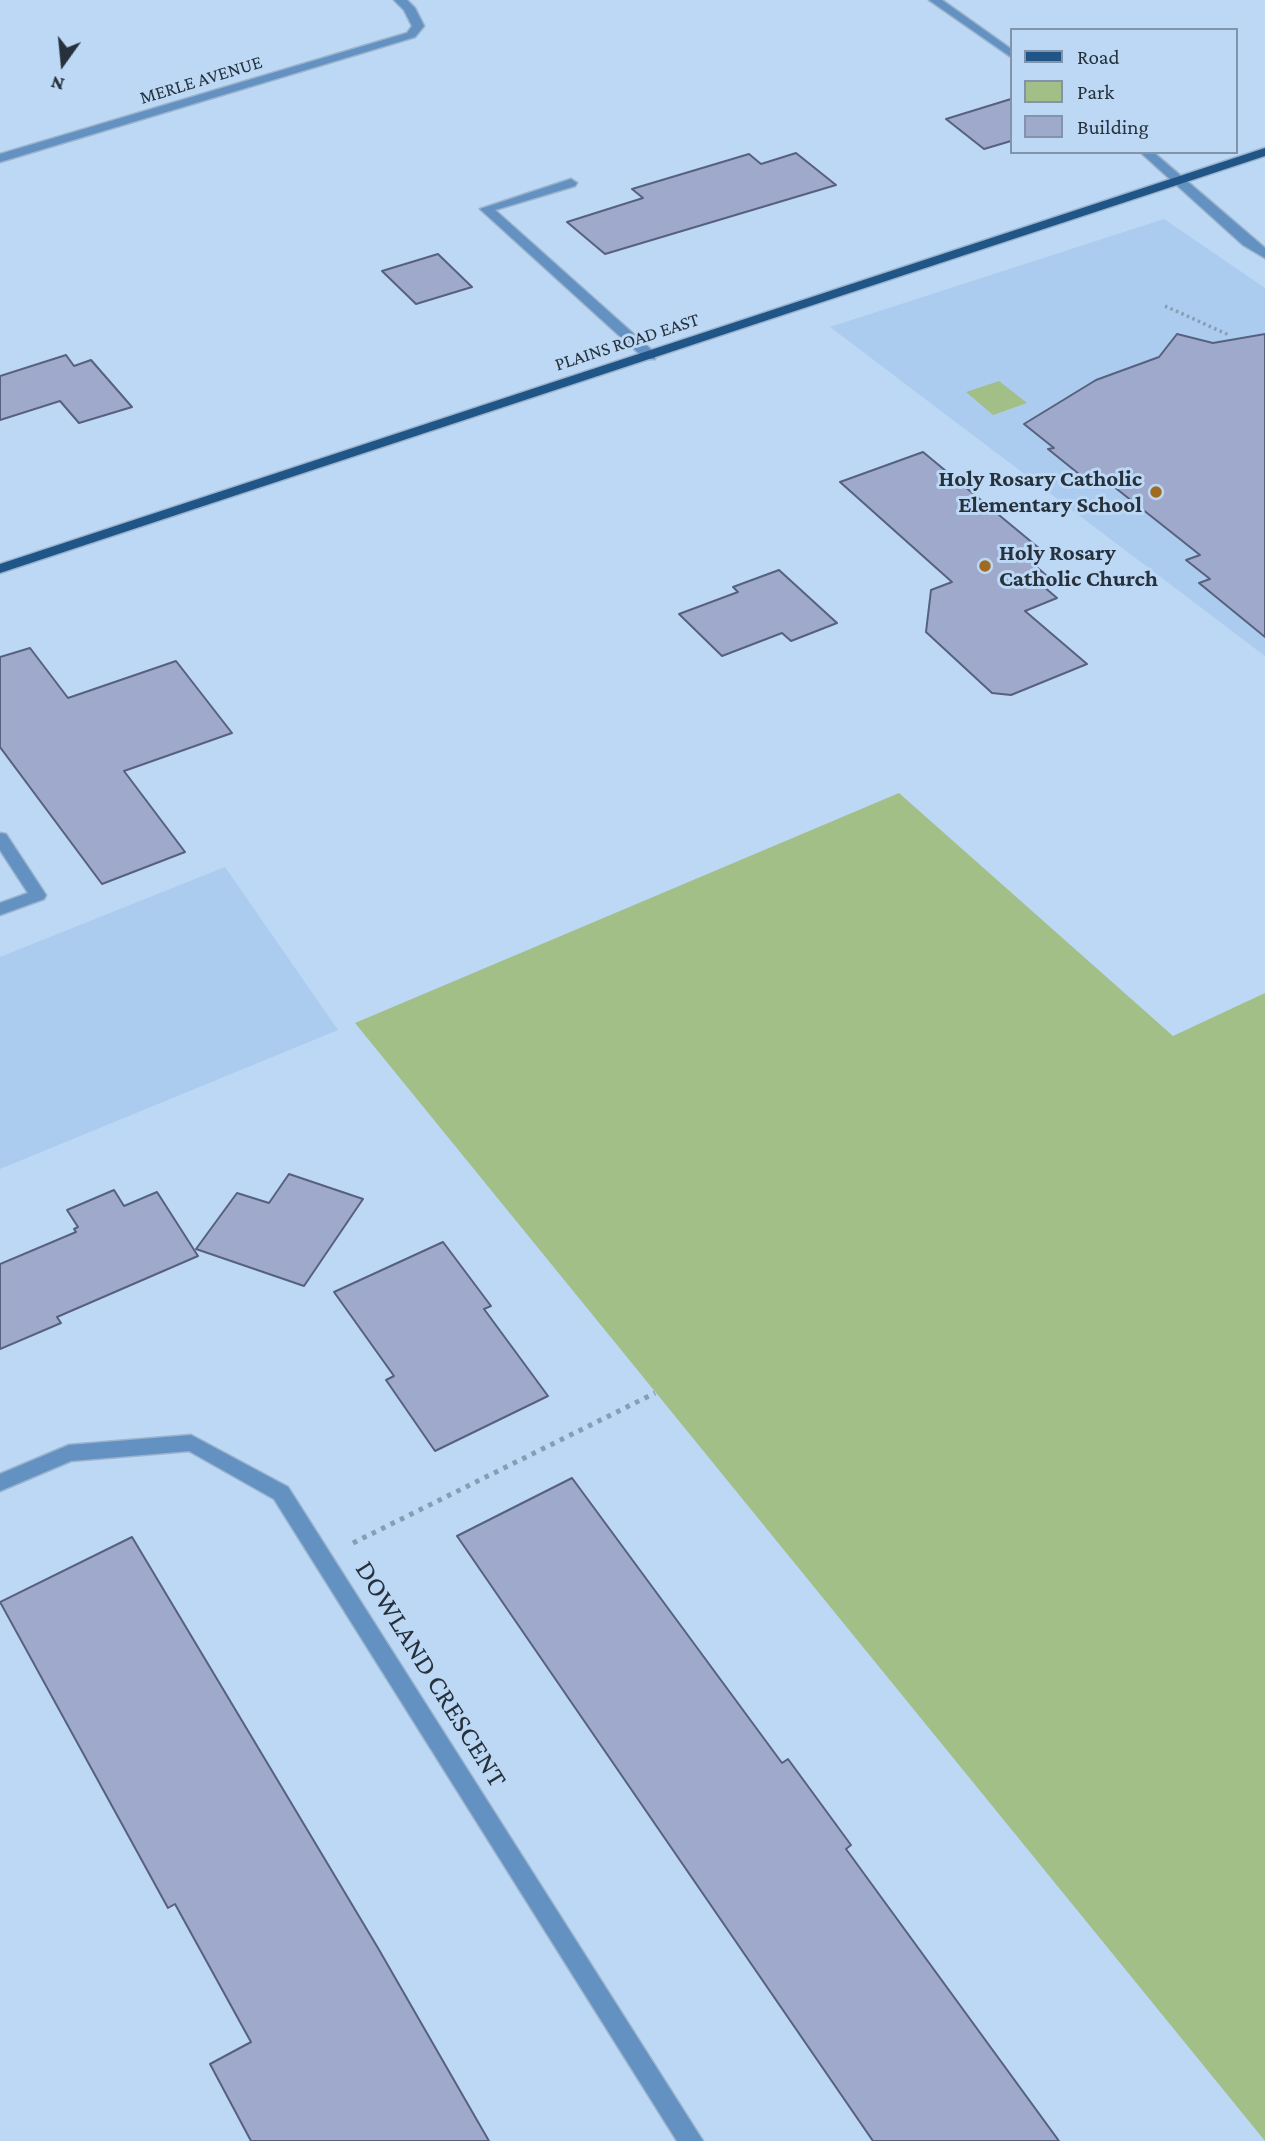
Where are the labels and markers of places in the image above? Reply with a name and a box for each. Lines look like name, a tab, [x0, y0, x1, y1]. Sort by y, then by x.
place label: Holy Rosary Catholic Elementary School	[939, 465, 1142, 519]
marker: Holy Rosary Catholic Elementary School	[1148, 484, 1164, 500]
place label: Holy Rosary Catholic Church	[999, 539, 1158, 593]
marker: Holy Rosary Catholic Church	[977, 558, 993, 574]

